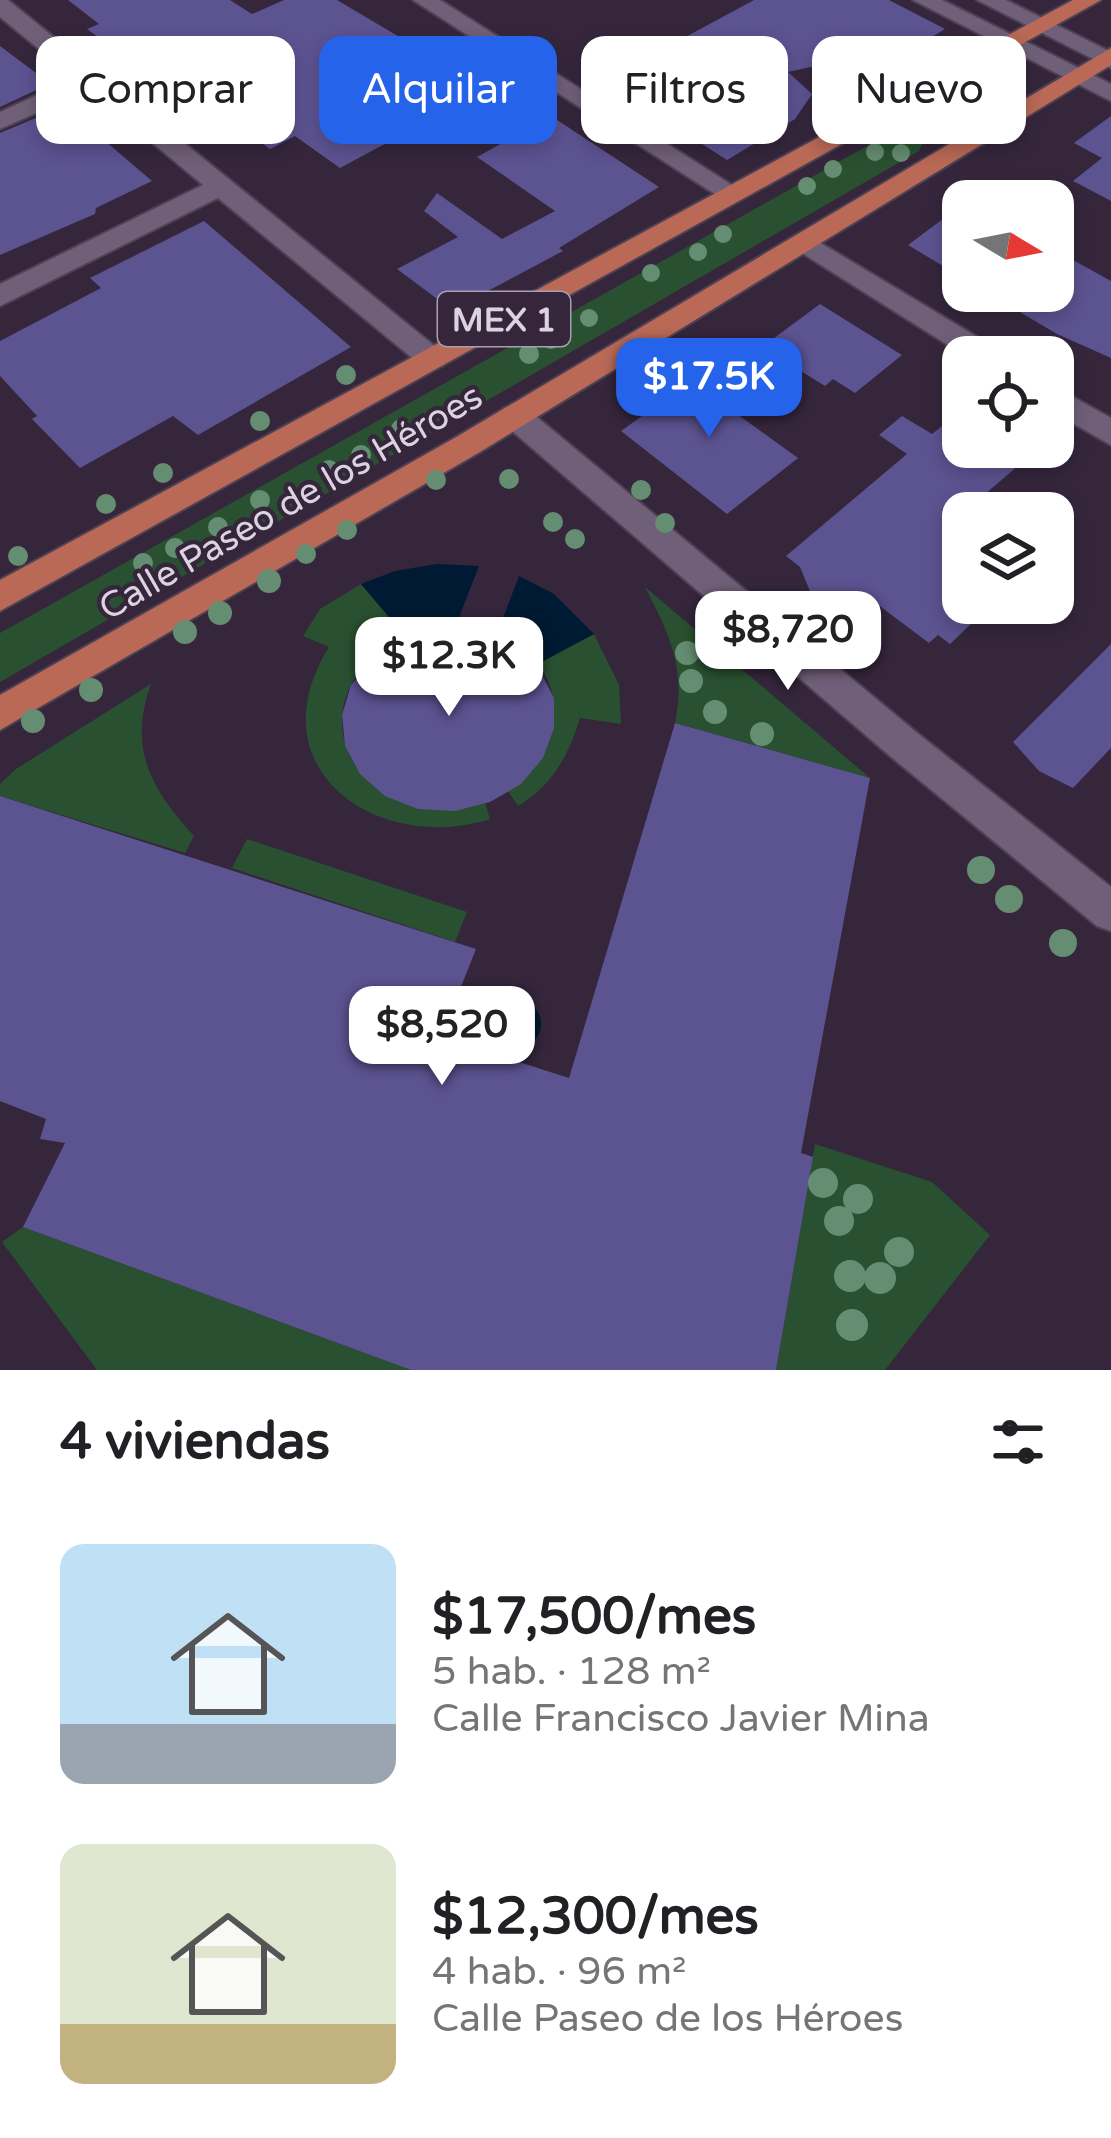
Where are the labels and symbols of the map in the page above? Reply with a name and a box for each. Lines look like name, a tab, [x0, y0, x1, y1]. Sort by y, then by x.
north arrow	[942, 180, 1074, 312]
road number: MEX 1	[438, 292, 570, 346]
pin: $17.5K	[611, 338, 807, 440]
street label: Calle Paseo de los Héroes	[92, 375, 490, 630]
pin: $8,720	[690, 591, 886, 693]
pin: $12.3K	[351, 617, 547, 719]
pin: $8,520	[344, 986, 540, 1088]

